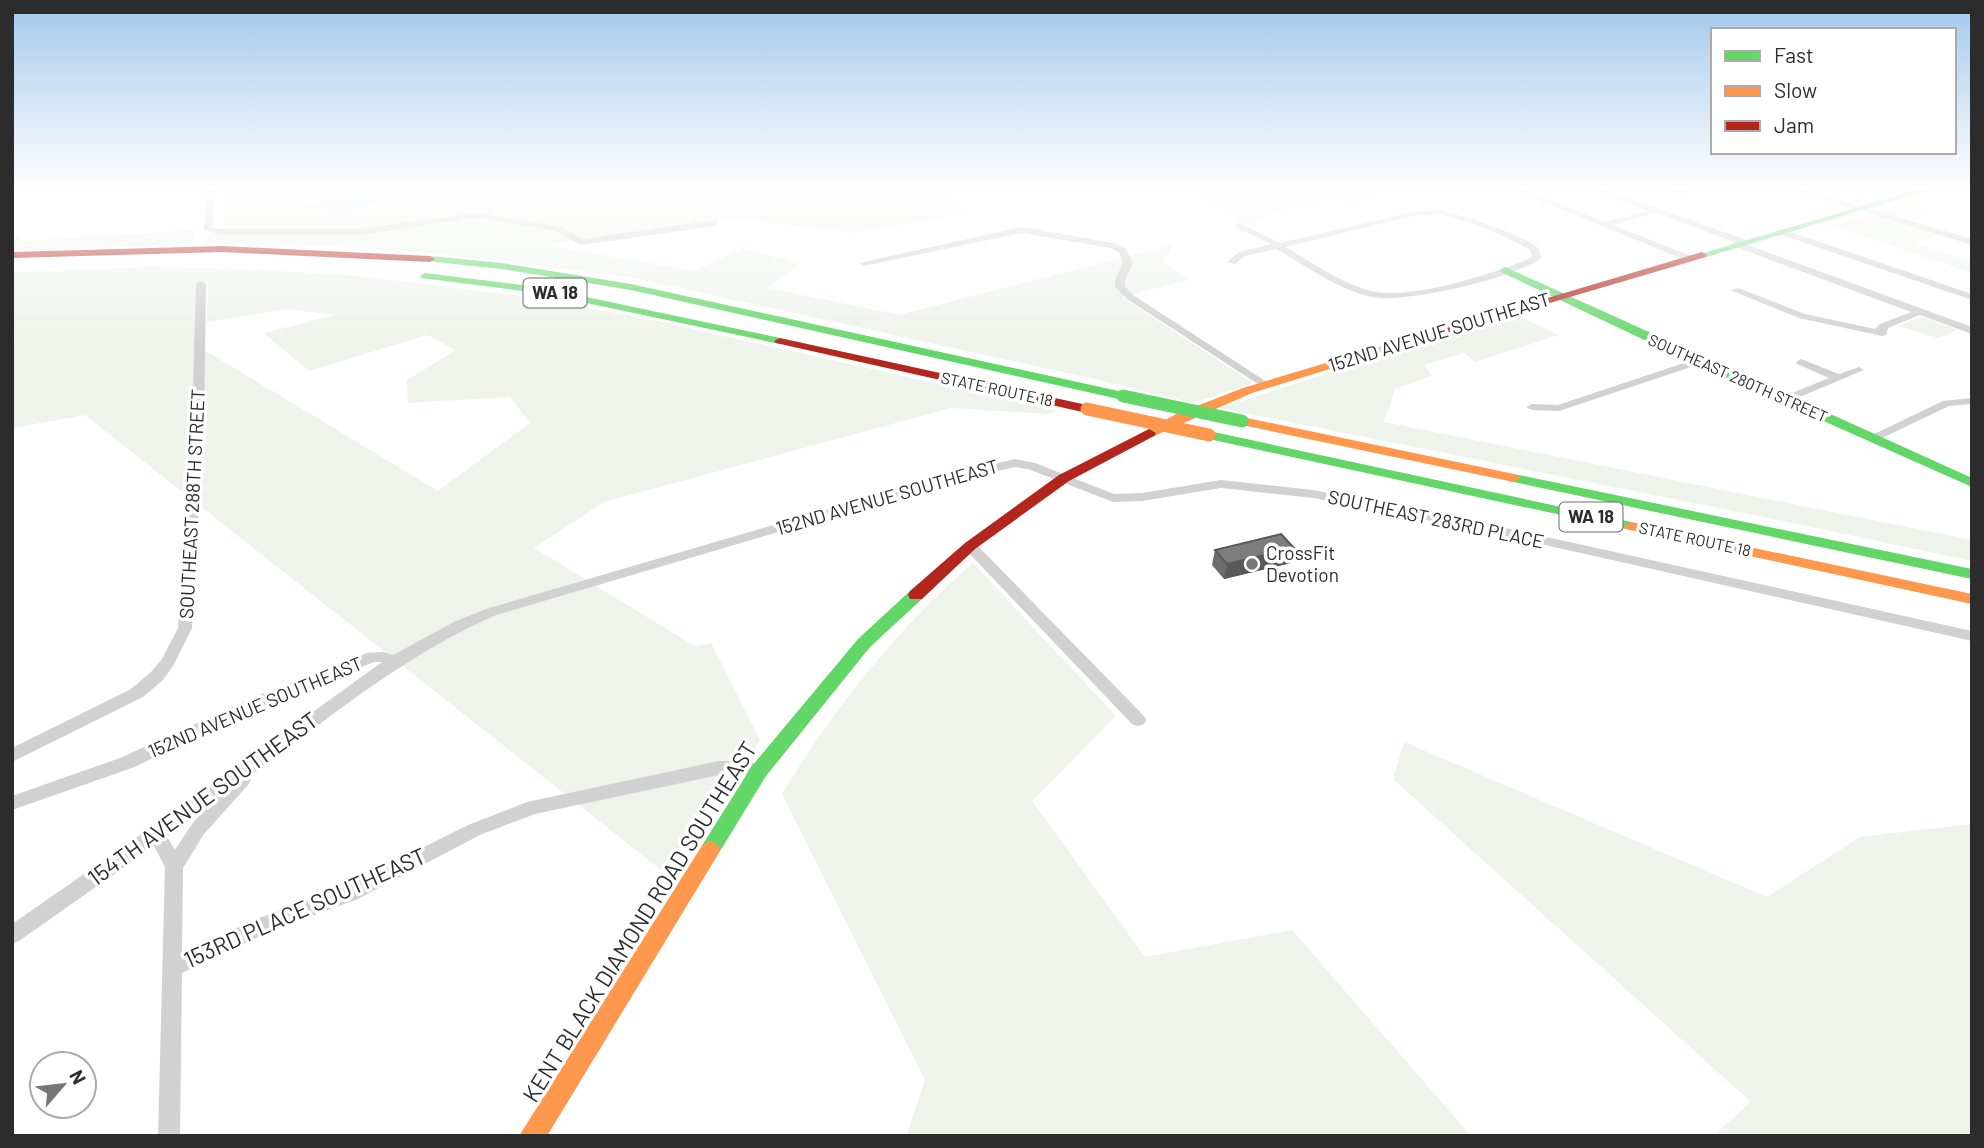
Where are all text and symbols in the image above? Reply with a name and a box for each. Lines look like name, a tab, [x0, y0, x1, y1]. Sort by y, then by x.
legend	[1711, 28, 1956, 154]
text: Fast	[1774, 42, 1814, 67]
text: Slow	[1774, 77, 1817, 102]
text: Jam	[1774, 112, 1814, 137]
road number: WA 18	[524, 278, 586, 307]
street label: 152ND AVENUE SOUTHEAST	[1325, 287, 1552, 376]
street label: SOUTHEAST 280TH STREET	[1646, 329, 1831, 426]
street label: STATE ROUTE 18	[939, 367, 1055, 410]
street label: SOUTHEAST 288TH STREET	[174, 388, 209, 619]
street label: 152ND AVENUE SOUTHEAST	[773, 454, 1001, 539]
street label: SOUTHEAST 283RD PLACE	[1326, 484, 1546, 553]
road number: WA 18	[1560, 503, 1622, 532]
street label: STATE ROUTE 18	[1637, 517, 1753, 560]
place label: CrossFit Devotion	[1266, 541, 1339, 586]
marker: CrossFit Devotion	[1244, 556, 1260, 572]
street label: 152ND AVENUE SOUTHEAST	[144, 651, 365, 762]
street label: 154TH AVENUE SOUTHEAST	[82, 705, 323, 891]
street label: KENT BLACK DIAMOND ROAD SOUTHEAST	[516, 736, 762, 1107]
street label: 153RD PLACE SOUTHEAST	[179, 841, 430, 973]
north arrow	[28, 1050, 98, 1120]
text: N	[65, 1066, 92, 1088]

